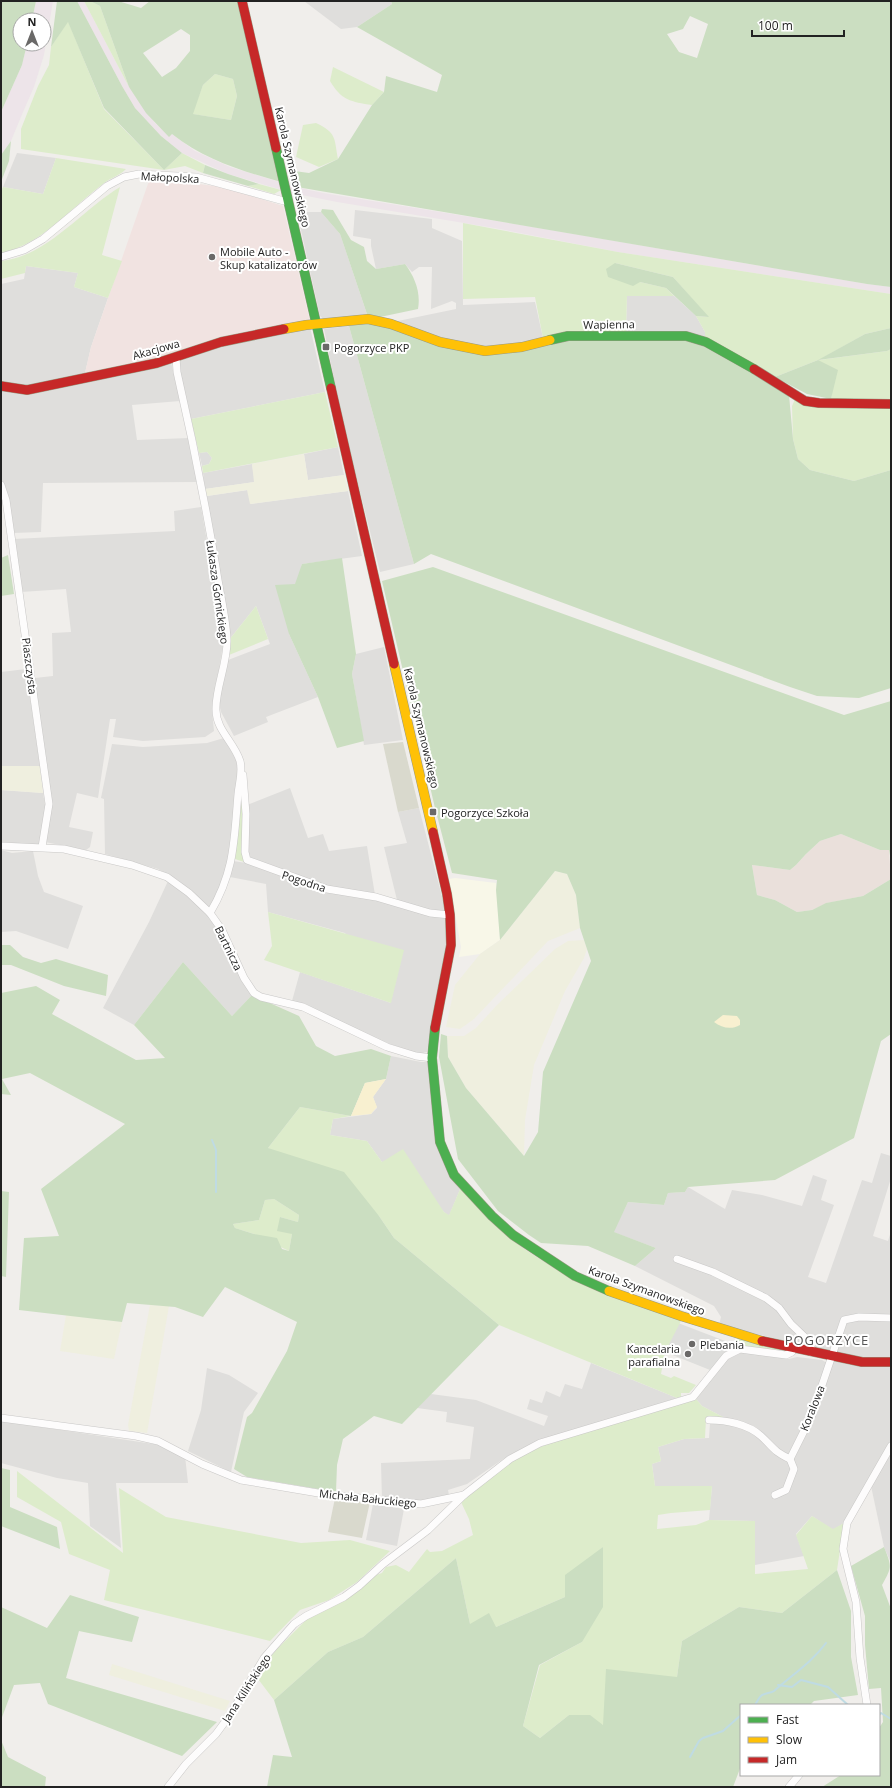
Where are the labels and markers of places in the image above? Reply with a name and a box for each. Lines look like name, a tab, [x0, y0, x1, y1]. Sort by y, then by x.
place label: Mobile Auto - Skup katalizatorów	[220, 244, 318, 272]
marker: Mobile Auto - Skup katalizatorów	[207, 252, 217, 262]
place label: Pogorzyce PKP	[334, 340, 410, 355]
marker: Pogorzyce PKP	[321, 342, 331, 352]
place label: Pogorzyce Szkoła	[441, 805, 529, 820]
marker: Pogorzyce Szkoła	[428, 807, 438, 817]
place label: Plebania	[700, 1337, 744, 1352]
marker: Plebania	[687, 1339, 697, 1349]
place label: Kancelaria parafialna	[627, 1341, 680, 1369]
marker: Kancelaria parafialna	[683, 1349, 693, 1359]

